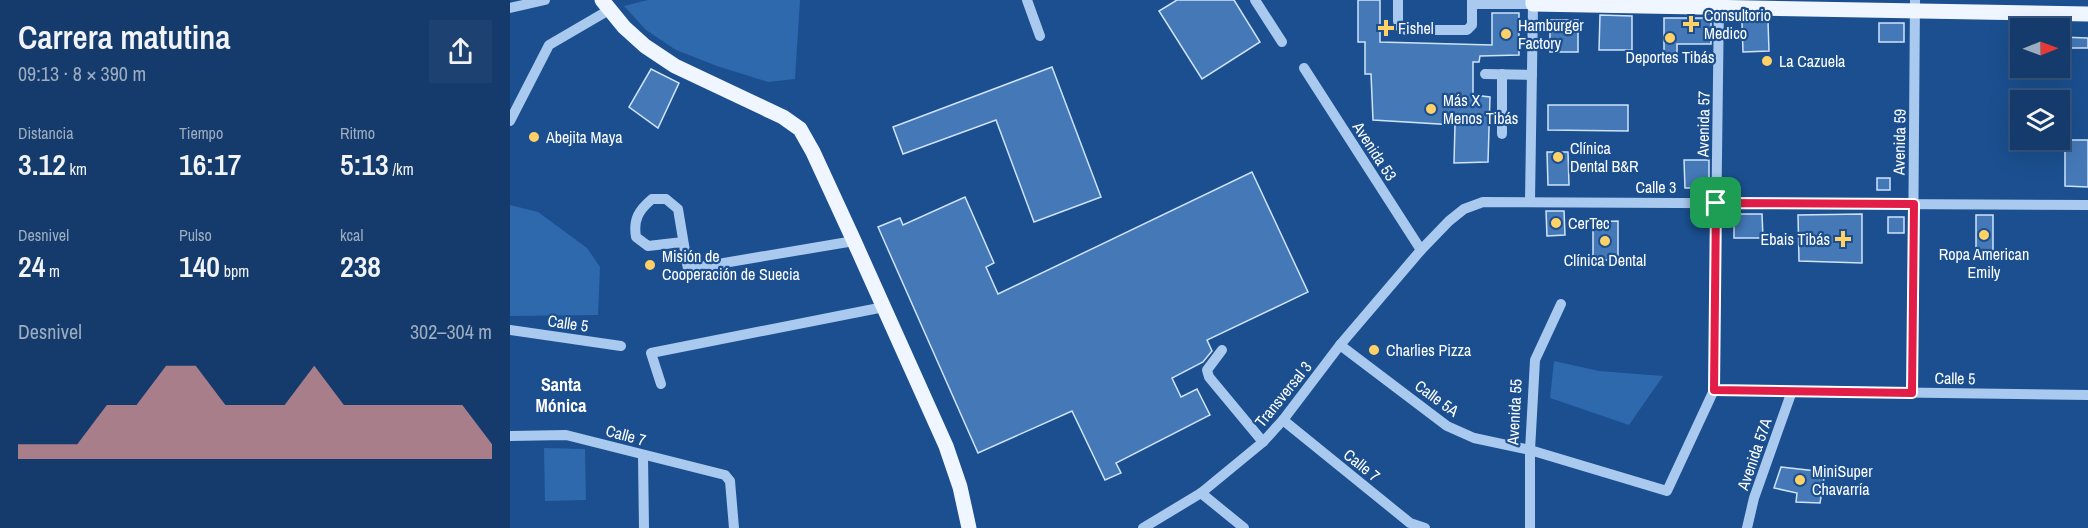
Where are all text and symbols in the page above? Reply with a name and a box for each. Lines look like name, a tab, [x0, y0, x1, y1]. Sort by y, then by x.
place label: Consultorio Medico	[1704, 4, 1771, 44]
place label: Hamburger Factory	[1518, 14, 1584, 54]
text: Carrera matutina	[18, 15, 230, 59]
marker: Consultorio Medico	[1682, 15, 1700, 33]
place label: Fishel	[1398, 17, 1434, 39]
north arrow	[2010, 18, 2070, 78]
map controls	[2010, 18, 2070, 150]
button: share	[429, 20, 492, 83]
marker: Fishel	[1379, 21, 1393, 35]
marker: Hamburger Factory	[1499, 27, 1513, 41]
marker: Deportes Tibás	[1663, 31, 1677, 45]
place label: Deportes Tibás	[1625, 46, 1715, 68]
place label: La Cazuela	[1779, 50, 1846, 72]
marker: La Cazuela	[1760, 54, 1774, 68]
text: 09:13 · 8 × 390 m	[18, 60, 146, 87]
place label: Más X Menos Tibás	[1443, 89, 1518, 129]
button: layers	[2010, 90, 2070, 150]
street label: Avenida 57	[1691, 91, 1715, 158]
marker: Más X Menos Tibás	[1424, 102, 1438, 116]
street label: Avenida 59	[1887, 109, 1911, 176]
street label: Avenida 53	[1347, 116, 1402, 185]
text: Distancia	[18, 122, 73, 144]
text: Tiempo	[179, 122, 223, 144]
text: Ritmo	[340, 122, 375, 144]
place label: Abejita Maya	[545, 126, 623, 148]
marker: Abejita Maya	[527, 130, 541, 144]
place label: Clínica Dental B&R	[1570, 137, 1639, 177]
text: 3.12	[18, 144, 66, 184]
text: 16:17	[179, 144, 241, 184]
text: 5:13	[340, 144, 389, 184]
marker: Clínica Dental B&R	[1551, 150, 1565, 164]
text: km	[66, 158, 87, 180]
text: /km	[389, 158, 414, 180]
street label: Calle 3	[1636, 176, 1676, 198]
pin	[1690, 177, 1741, 228]
icon: arrive	[1699, 186, 1732, 219]
place label: CerTec	[1568, 212, 1610, 234]
marker: CerTec	[1549, 216, 1563, 230]
text: Desnivel	[18, 224, 69, 246]
text: Pulso	[179, 224, 212, 246]
text: kcal	[340, 224, 363, 246]
place label: Ebais Tibás	[1760, 228, 1830, 250]
marker: Ropa American Emily	[1977, 228, 1991, 242]
marker: Ebais Tibás	[1834, 230, 1852, 248]
marker: Clínica Dental	[1598, 234, 1612, 248]
place label: Ropa American Emily	[1939, 243, 2029, 283]
place label: Misión de Cooperación de Suecia	[662, 245, 801, 285]
text: 24	[18, 246, 45, 286]
text: 140	[179, 246, 220, 286]
text: 238	[340, 246, 381, 286]
place label: Clínica Dental	[1564, 249, 1646, 271]
marker: Misión de Cooperación de Suecia	[643, 258, 657, 272]
text: m	[45, 260, 60, 282]
text: bpm	[220, 260, 249, 282]
street label: Calle 5	[546, 309, 590, 337]
text: Desnivel	[18, 318, 82, 345]
text: 302–304 m	[410, 318, 492, 345]
place label: Charlies Pizza	[1386, 339, 1472, 361]
marker: Charlies Pizza	[1367, 343, 1381, 357]
street label: Transversal 3	[1250, 356, 1316, 432]
street label: Calle 5	[1934, 367, 1976, 389]
district label: Santa Mónica	[536, 372, 587, 418]
street label: Calle 5A	[1410, 375, 1464, 422]
street label: Avenida 55	[1501, 378, 1527, 447]
street label: Avenida 57A	[1731, 415, 1777, 494]
street label: Calle 7	[603, 419, 649, 451]
street label: Calle 7	[1339, 444, 1385, 486]
place label: MiniSuper Chavarría	[1812, 460, 1873, 500]
marker: MiniSuper Chavarría	[1793, 473, 1807, 487]

